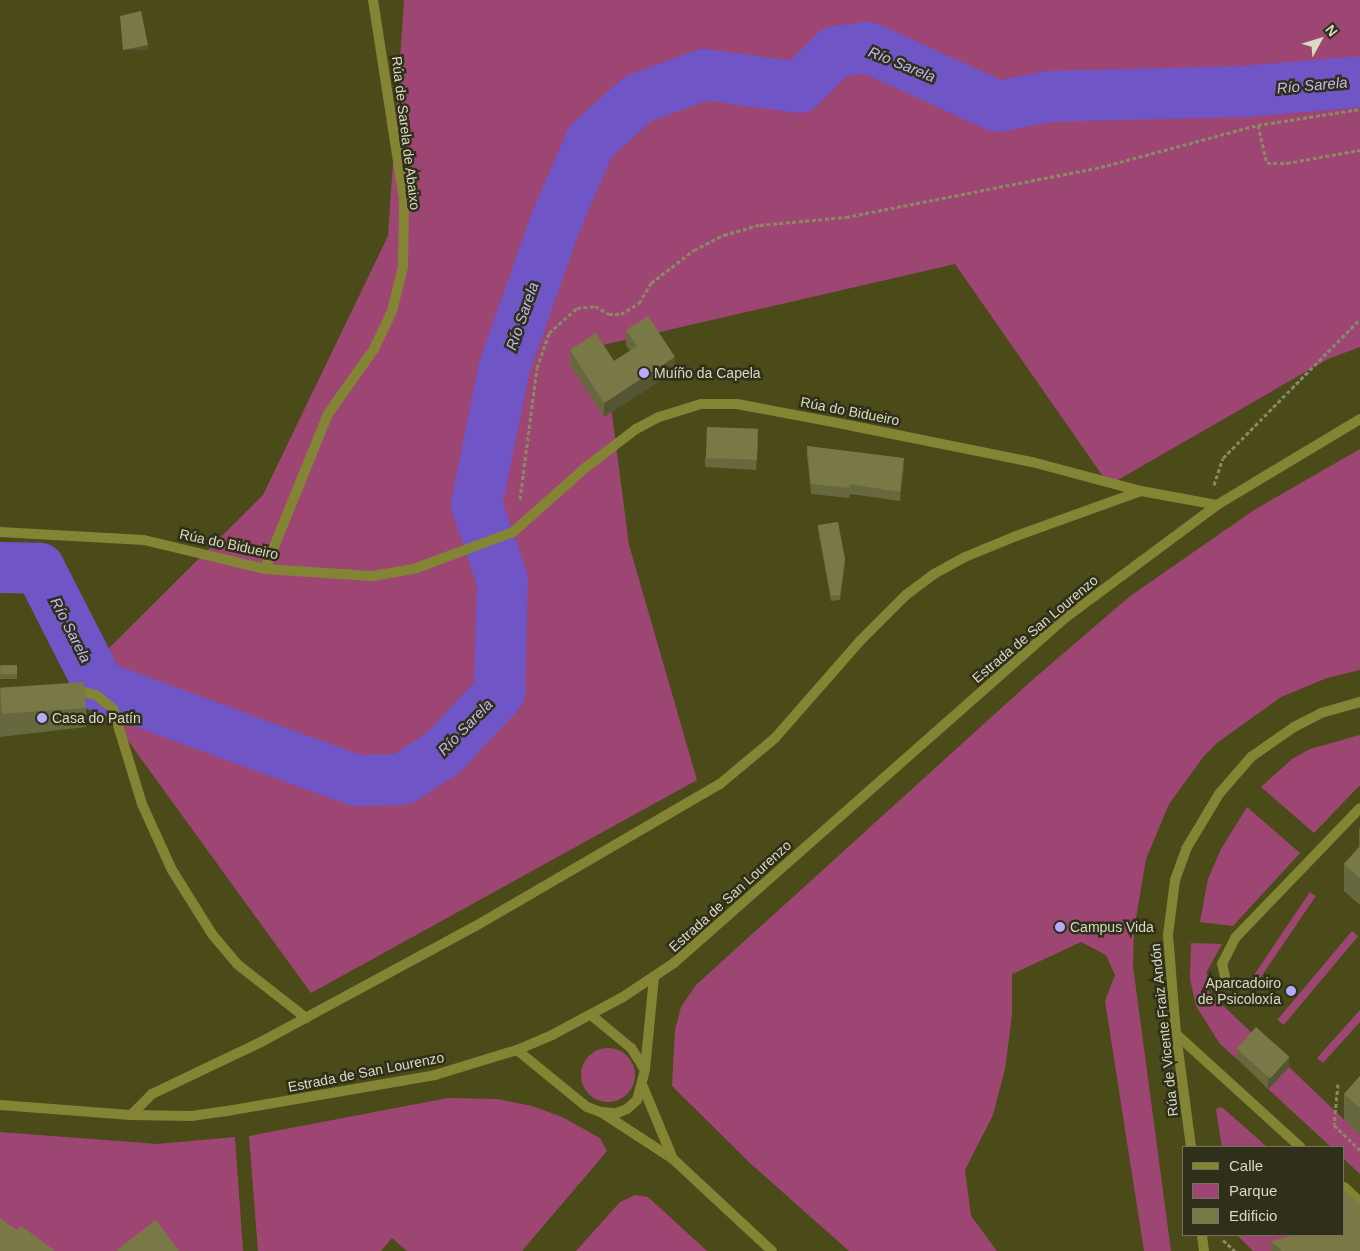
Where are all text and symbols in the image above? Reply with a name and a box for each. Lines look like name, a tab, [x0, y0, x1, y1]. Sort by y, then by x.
north arrow	[1295, 15, 1345, 65]
text: N	[1322, 22, 1341, 40]
water label: Río Sarela	[866, 42, 938, 86]
street label: Rúa de Sarela de Abaixo	[388, 55, 424, 211]
water label: Río Sarela	[1276, 73, 1348, 97]
water label: Río Sarela	[502, 280, 542, 352]
place label: Muíño da Capela	[654, 365, 761, 381]
marker: Muíño da Capela	[638, 367, 650, 379]
street label: Rúa do Bidueiro	[799, 393, 901, 429]
street label: Rúa do Bidueiro	[178, 525, 280, 563]
street label: Estrada de San Lourenzo	[969, 572, 1101, 686]
water label: Río Sarela	[47, 594, 95, 666]
water label: Río Sarela	[434, 695, 496, 759]
place label: Casa do Patín	[52, 710, 141, 726]
marker: Casa do Patín	[36, 712, 48, 724]
street label: Estrada de San Lourenzo	[665, 837, 795, 955]
place label: Campus Vida	[1070, 919, 1154, 935]
marker: Campus Vida	[1054, 921, 1066, 933]
street label: Rúa de Vicente Fraiz Andón	[1147, 942, 1181, 1118]
place label: Aparcadoiro de Psicoloxía	[1198, 975, 1281, 1008]
marker: Aparcadoiro de Psicoloxía	[1285, 985, 1297, 997]
street label: Estrada de San Lourenzo	[286, 1049, 446, 1095]
legend	[1182, 1146, 1345, 1236]
text: Calle	[1229, 1157, 1263, 1174]
text: Parque	[1229, 1182, 1277, 1199]
text: Edificio	[1229, 1207, 1277, 1224]

